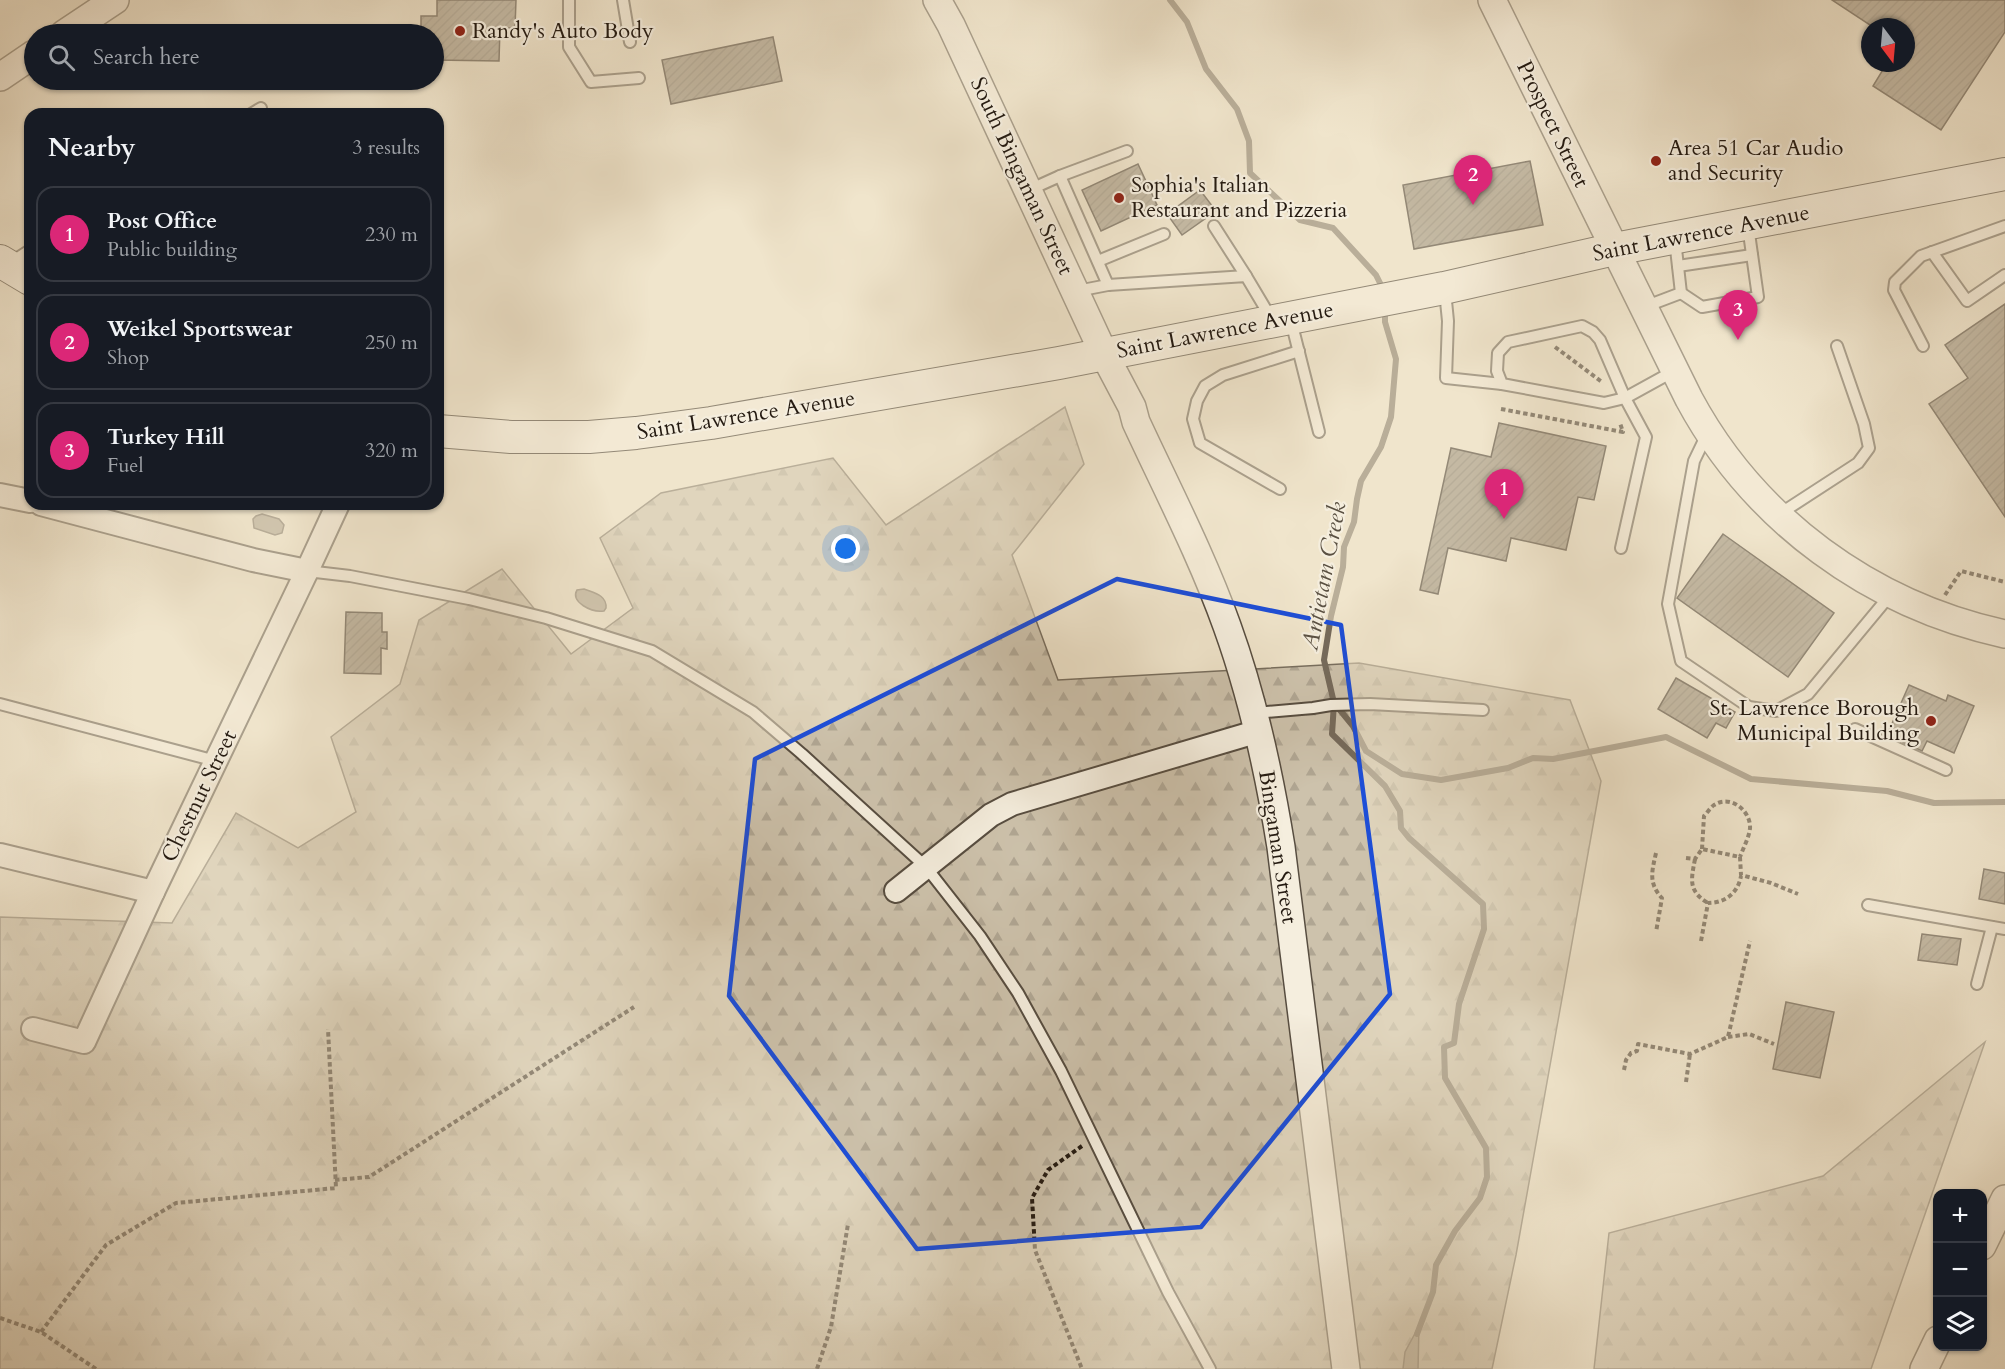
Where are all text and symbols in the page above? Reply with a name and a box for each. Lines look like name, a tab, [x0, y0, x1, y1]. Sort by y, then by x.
place label: Randy's Auto Body	[472, 16, 654, 46]
north arrow	[1861, 18, 1915, 72]
search box	[24, 24, 444, 90]
marker: Randy's Auto Body	[453, 24, 467, 38]
icon: search	[45, 41, 78, 74]
text: Search here	[93, 42, 200, 72]
street label: Prospect Street	[1509, 55, 1597, 193]
street label: South Bingaman Street	[963, 72, 1081, 280]
text: Nearby	[48, 130, 136, 165]
place label: Area 51 Car Audio and Security	[1668, 133, 1843, 188]
text: 3 results	[352, 134, 420, 161]
marker: Area 51 Car Audio and Security	[1649, 154, 1663, 168]
pin: 2	[1454, 156, 1492, 205]
place label: Sophia's Italian Restaurant and Pizzeria	[1131, 170, 1348, 225]
marker: Sophia's Italian Restaurant and Pizzeria	[1112, 191, 1126, 205]
street label: Saint Lawrence Avenue	[1590, 197, 1812, 269]
text: Post Office	[107, 206, 217, 236]
text: 1	[64, 221, 75, 248]
text: 230 m	[365, 221, 418, 248]
text: Public building	[107, 236, 237, 263]
pin: 3	[1718, 290, 1758, 340]
street label: Saint Lawrence Avenue	[1114, 294, 1336, 366]
text: Weikel Sportswear	[107, 314, 292, 344]
text: 2	[64, 329, 75, 356]
text: 250 m	[365, 329, 418, 356]
text: Shop	[107, 344, 149, 371]
street label: Saint Lawrence Avenue	[635, 383, 857, 447]
text: Turkey Hill	[107, 422, 224, 452]
text: 3	[64, 437, 75, 464]
text: 320 m	[365, 437, 418, 464]
text: Fuel	[107, 452, 144, 479]
pin: 1	[1484, 470, 1524, 519]
water label: Antietam Creek	[1293, 499, 1355, 654]
your location	[831, 534, 860, 563]
place label: St. Lawrence Borough Municipal Building	[1709, 693, 1920, 748]
marker: St. Lawrence Borough Municipal Building	[1924, 714, 1938, 728]
street label: Chestnut Street	[154, 725, 244, 867]
street label: Bingaman Street	[1251, 768, 1305, 926]
map controls	[1933, 1189, 1987, 1351]
button: +	[1933, 1189, 1987, 1243]
button: −	[1933, 1243, 1987, 1297]
button: layers	[1933, 1297, 1987, 1351]

